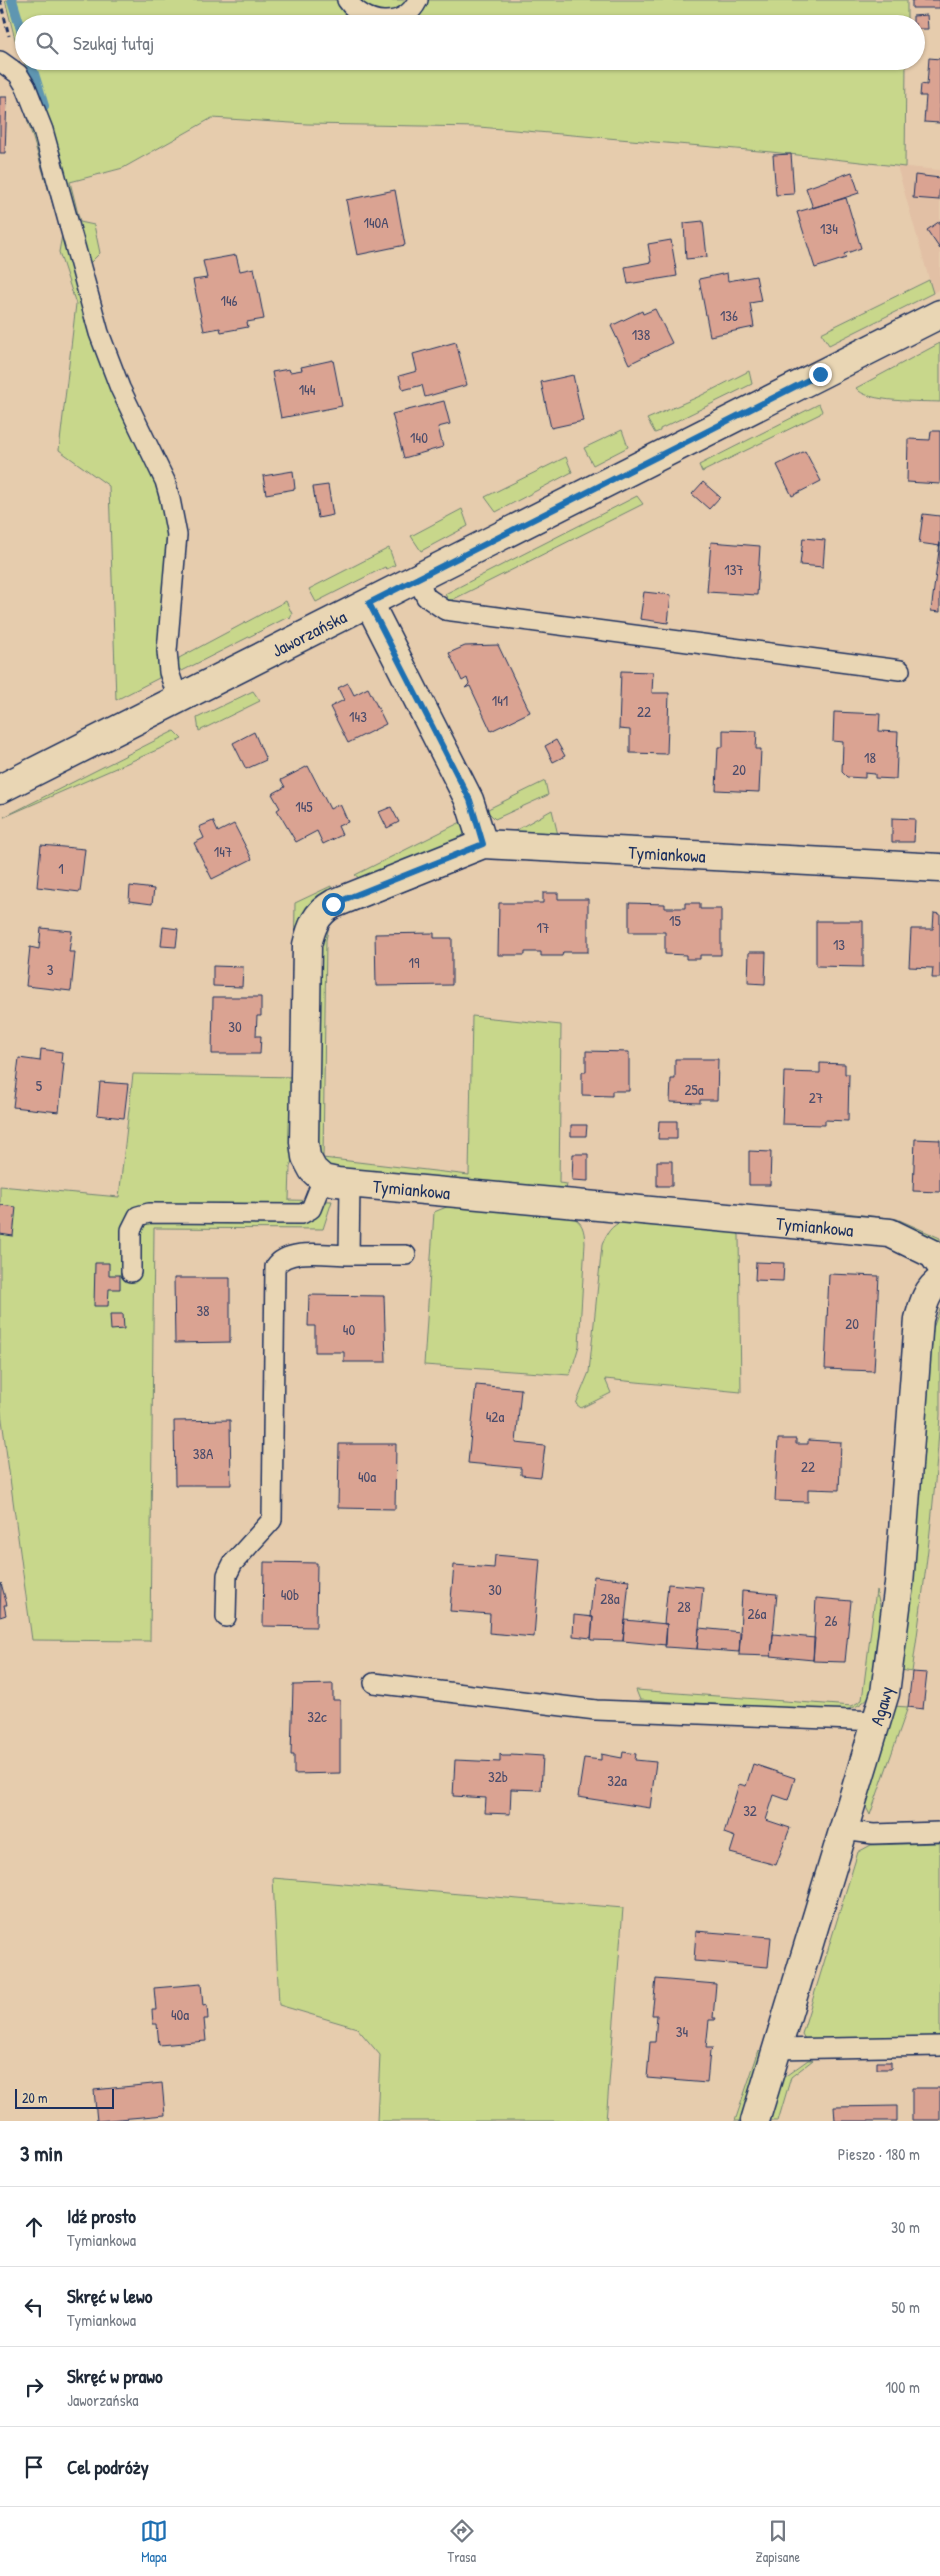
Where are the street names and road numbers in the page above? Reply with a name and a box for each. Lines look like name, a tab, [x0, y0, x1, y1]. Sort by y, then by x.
street label: Jaworzańska	[267, 604, 350, 662]
street label: Tymiankowa	[628, 839, 706, 869]
street label: Tymiankowa	[372, 1173, 451, 1205]
street label: Tymiankowa	[775, 1210, 855, 1242]
street label: Agawy	[863, 1684, 898, 1728]

